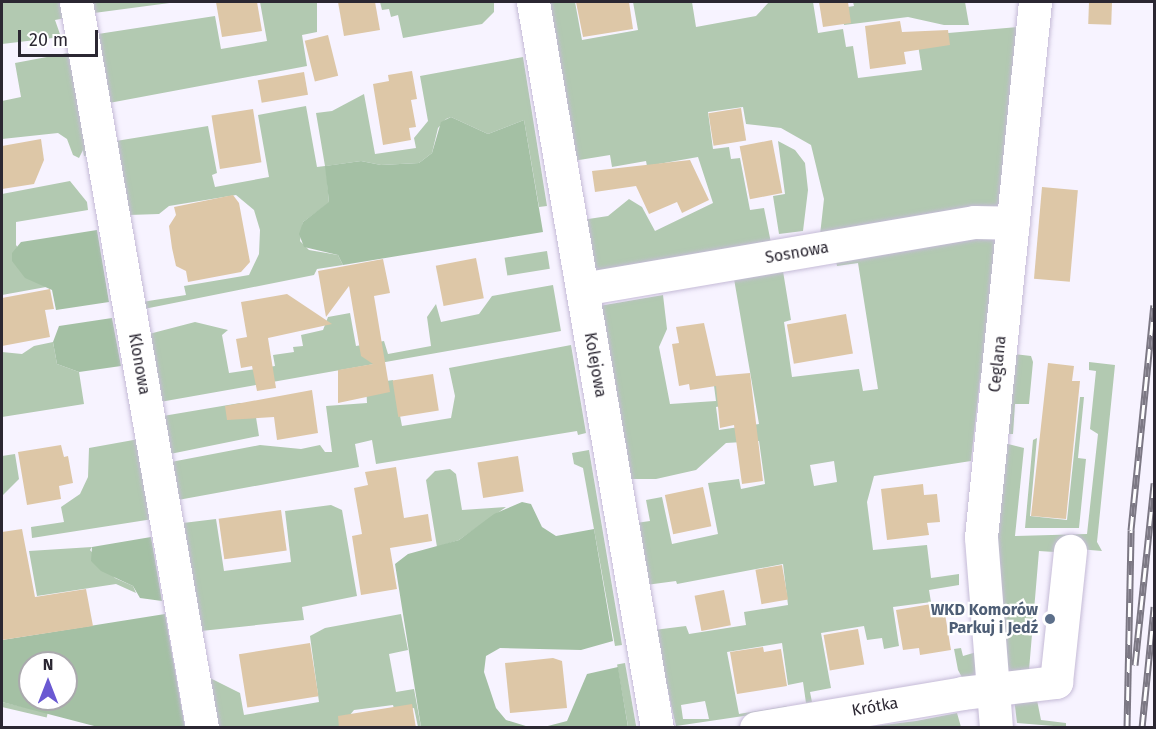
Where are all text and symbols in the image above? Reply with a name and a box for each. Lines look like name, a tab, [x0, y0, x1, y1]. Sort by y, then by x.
scale bar	[21, 18, 100, 56]
text: 20 m	[29, 29, 68, 51]
street label: Sosnowa	[764, 238, 830, 268]
street label: Kolejowa	[580, 331, 610, 399]
street label: Klonowa	[124, 332, 154, 396]
street label: Ceglana	[985, 335, 1011, 393]
place label: WKD Komorów Parkuj i Jedź	[931, 600, 1038, 638]
marker: WKD Komorów Parkuj i Jedź	[1043, 612, 1057, 626]
north arrow	[18, 651, 78, 711]
text: N	[43, 655, 53, 674]
street label: Krótka	[850, 693, 900, 721]

